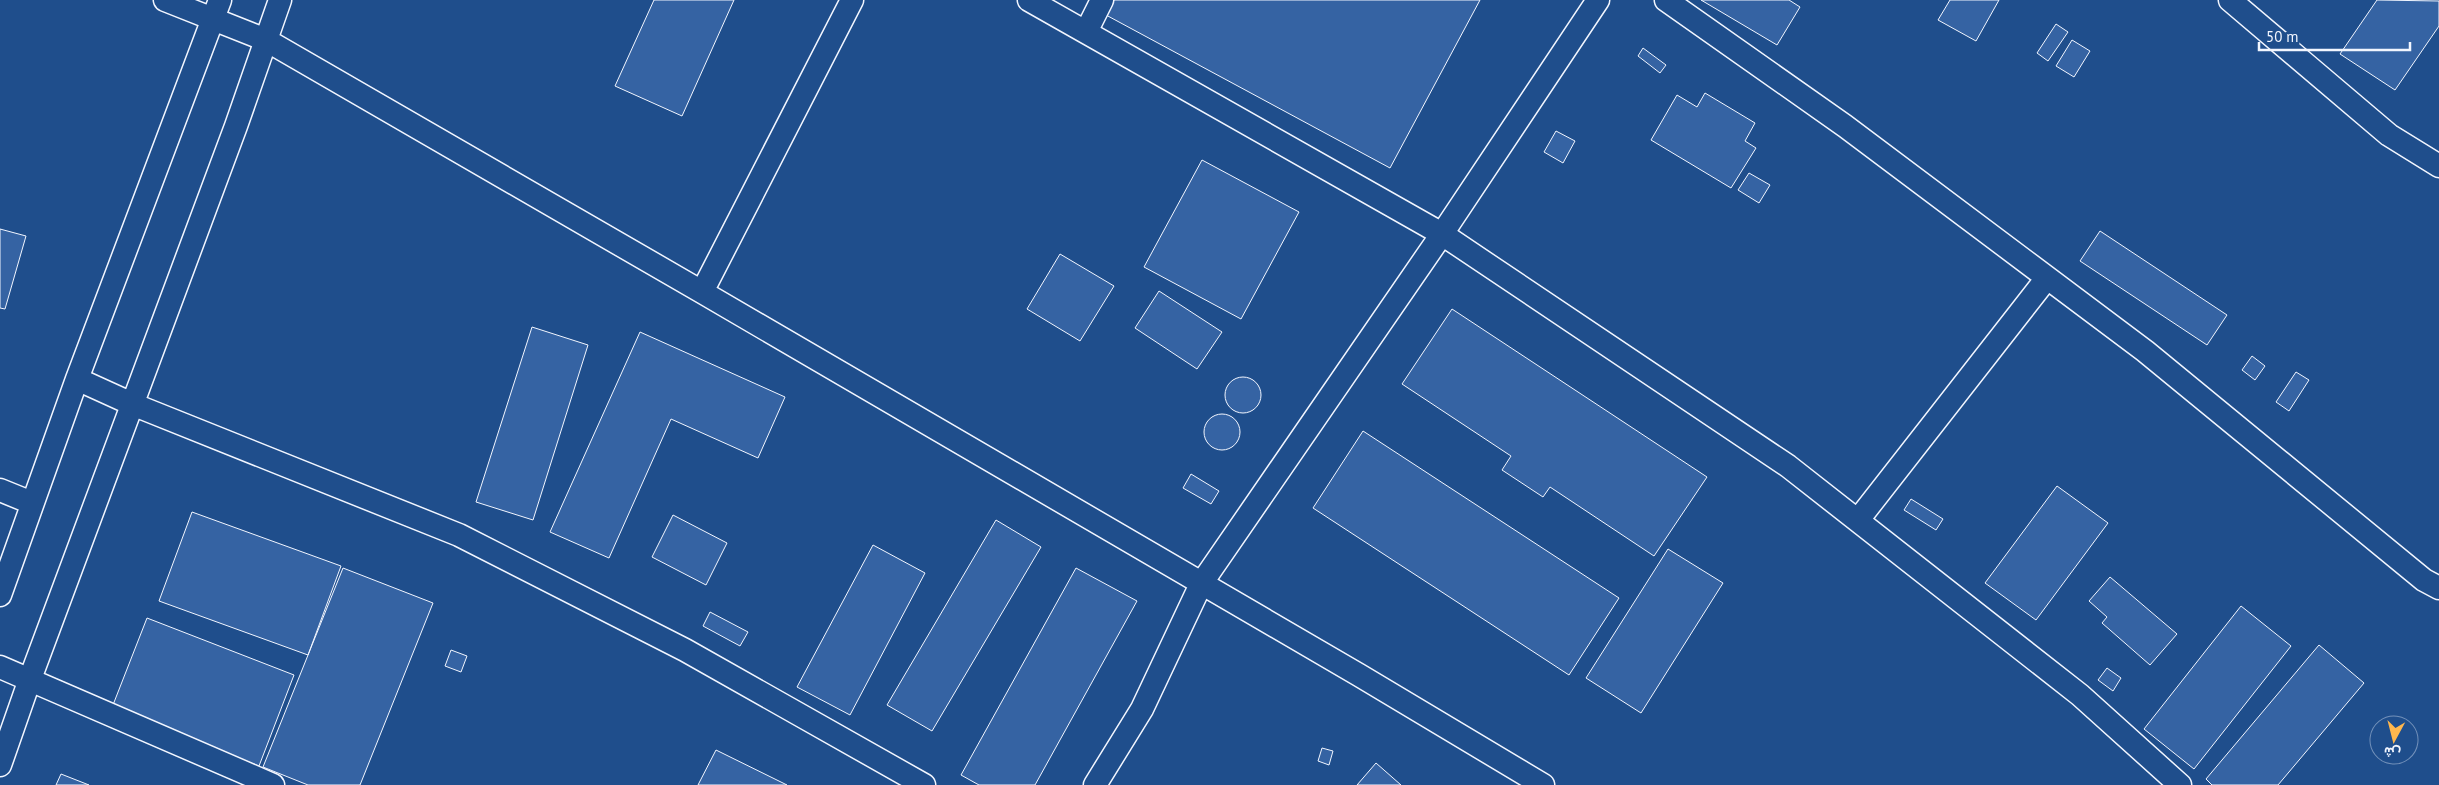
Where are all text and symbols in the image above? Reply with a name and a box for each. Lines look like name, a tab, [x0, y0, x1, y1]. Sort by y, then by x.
scale bar	[2259, 20, 2410, 52]
text: 50 m	[2266, 27, 2299, 46]
north arrow	[2369, 715, 2419, 765]
text: ش	[2383, 743, 2402, 763]

